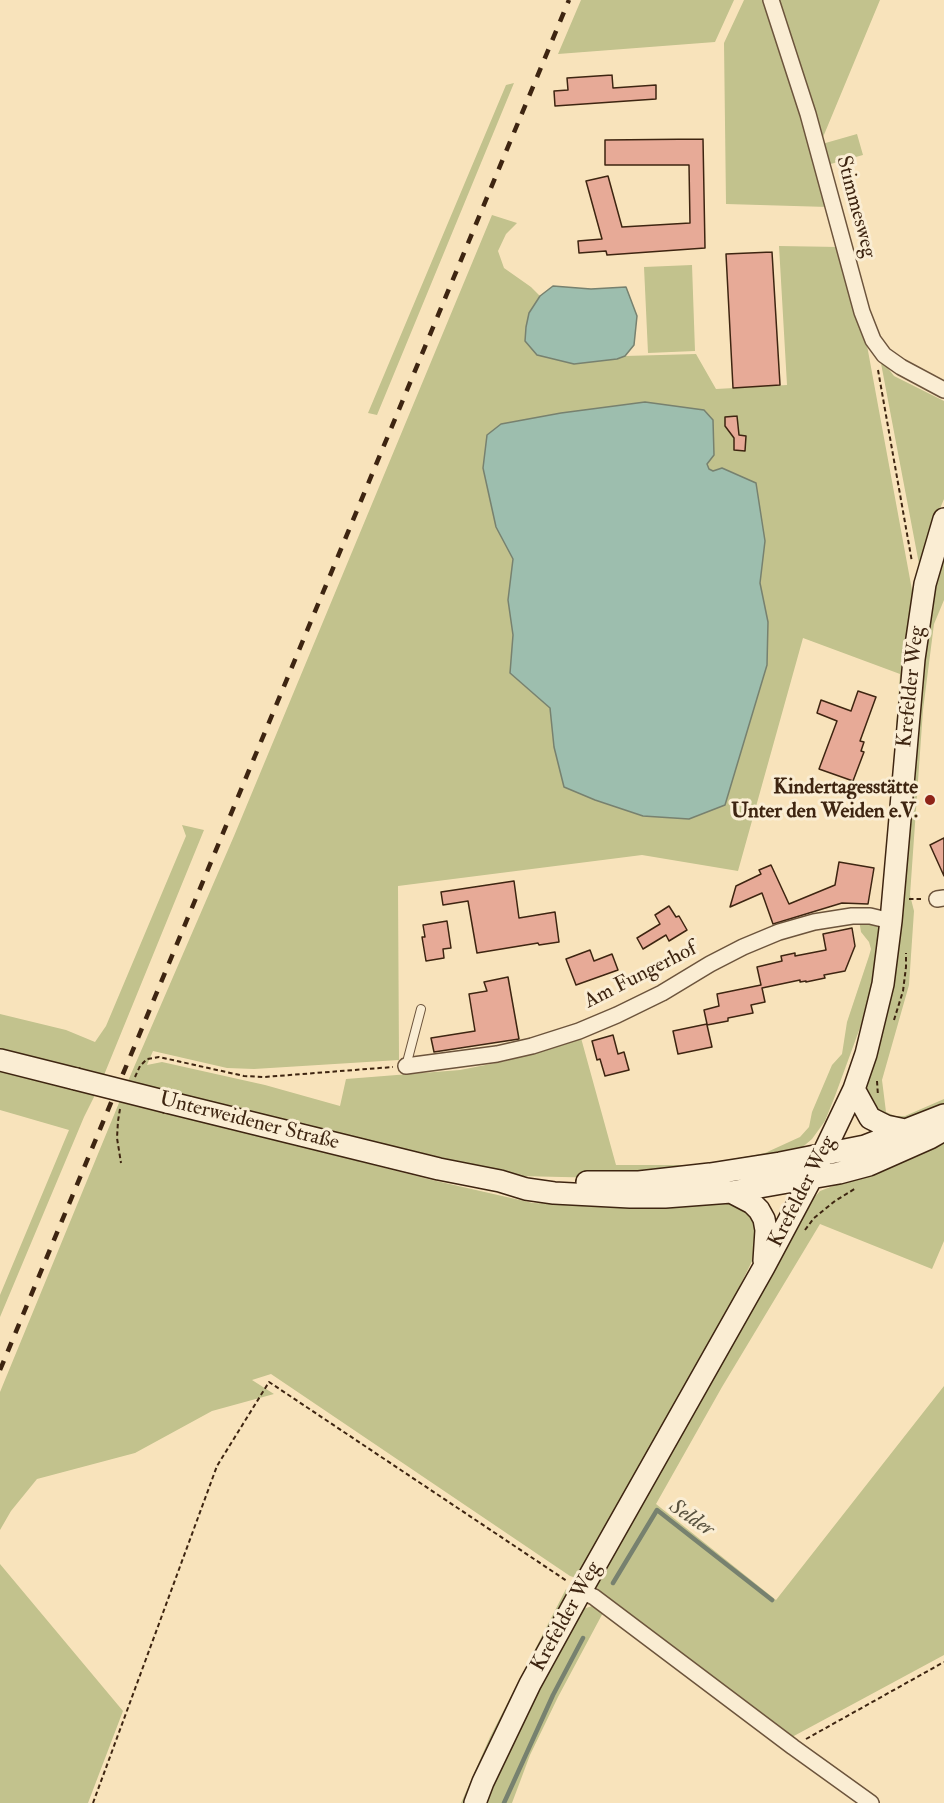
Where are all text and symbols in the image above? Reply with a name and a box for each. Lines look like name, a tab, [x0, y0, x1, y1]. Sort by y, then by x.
street label: Stimmesweg	[829, 153, 881, 261]
street label: Krefelder Weg	[893, 625, 931, 749]
place label: Kindertagesstätte Unter den Weiden e.V.	[731, 775, 918, 825]
marker: Kindertagesstätte Unter den Weiden e.V.	[923, 793, 937, 807]
street label: Am Fungerhof	[580, 937, 702, 1015]
street label: Unterweidener Straße	[157, 1087, 341, 1157]
street label: Krefelder Weg	[764, 1132, 842, 1252]
water label: Selder	[663, 1494, 719, 1544]
street label: Krefelder Weg	[526, 1558, 608, 1676]

